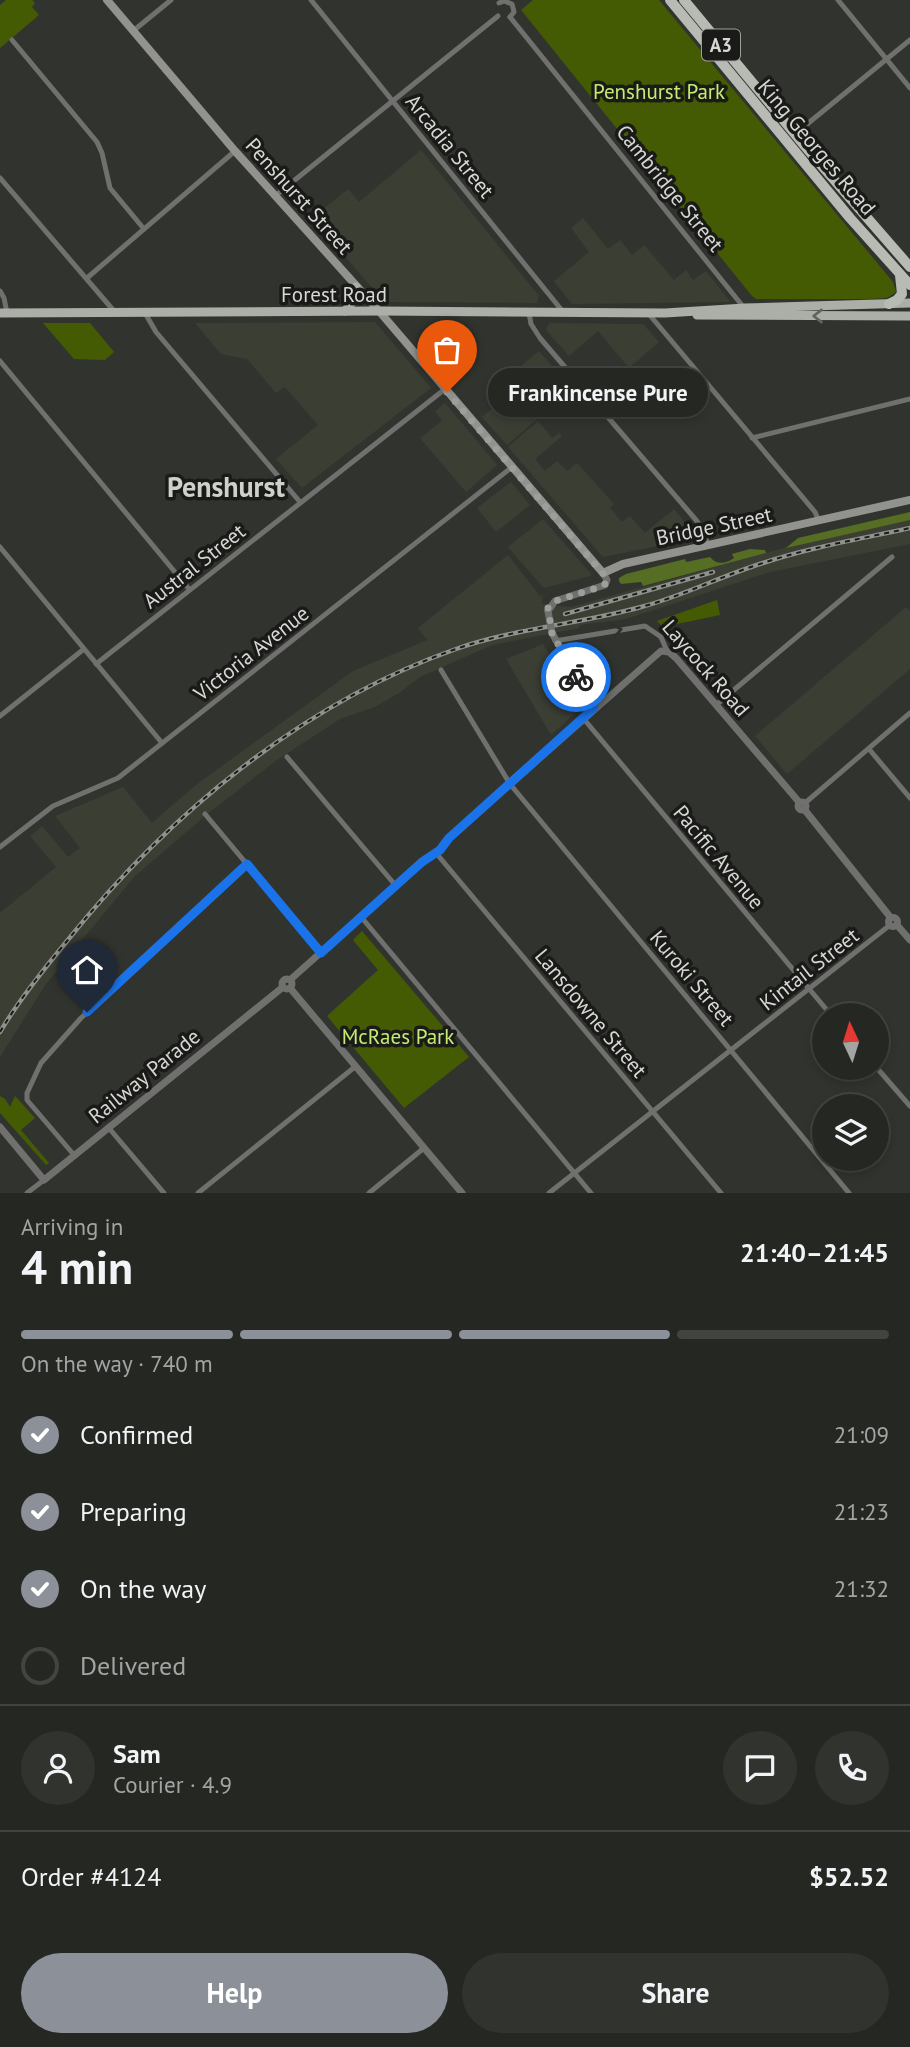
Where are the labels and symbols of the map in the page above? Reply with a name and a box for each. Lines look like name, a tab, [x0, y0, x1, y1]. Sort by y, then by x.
road number: A3	[702, 30, 740, 60]
street label: King Georges Road	[752, 73, 882, 221]
park label: Penshurst Park	[593, 78, 725, 105]
street label: Arcadia Street	[400, 89, 500, 203]
street label: Cambridge Street	[611, 119, 729, 257]
street label: Penshurst Street	[240, 132, 358, 260]
street label: Forest Road	[281, 281, 387, 308]
one-way arrow	[812, 308, 822, 324]
pin	[417, 320, 477, 392]
callout: Frankincense Pure	[489, 368, 710, 416]
district label: Penshurst	[167, 468, 285, 505]
street label: Bridge Street	[654, 501, 774, 551]
street label: Austral Street	[137, 518, 251, 614]
street label: Victoria Avenue	[187, 600, 314, 707]
street label: Laycock Road	[657, 614, 755, 722]
one-way arrow	[611, 623, 623, 638]
courier	[541, 642, 611, 712]
street label: Pacific Avenue	[668, 800, 770, 914]
street label: Kintail Street	[754, 922, 864, 1016]
street label: Kuroki Street	[644, 925, 740, 1031]
pin	[57, 940, 117, 1012]
street label: Lansdowne Street	[529, 943, 653, 1083]
north arrow	[812, 1003, 889, 1080]
street label: Railway Parade	[83, 1023, 205, 1129]
park label: McRaes Park	[342, 1023, 454, 1050]

